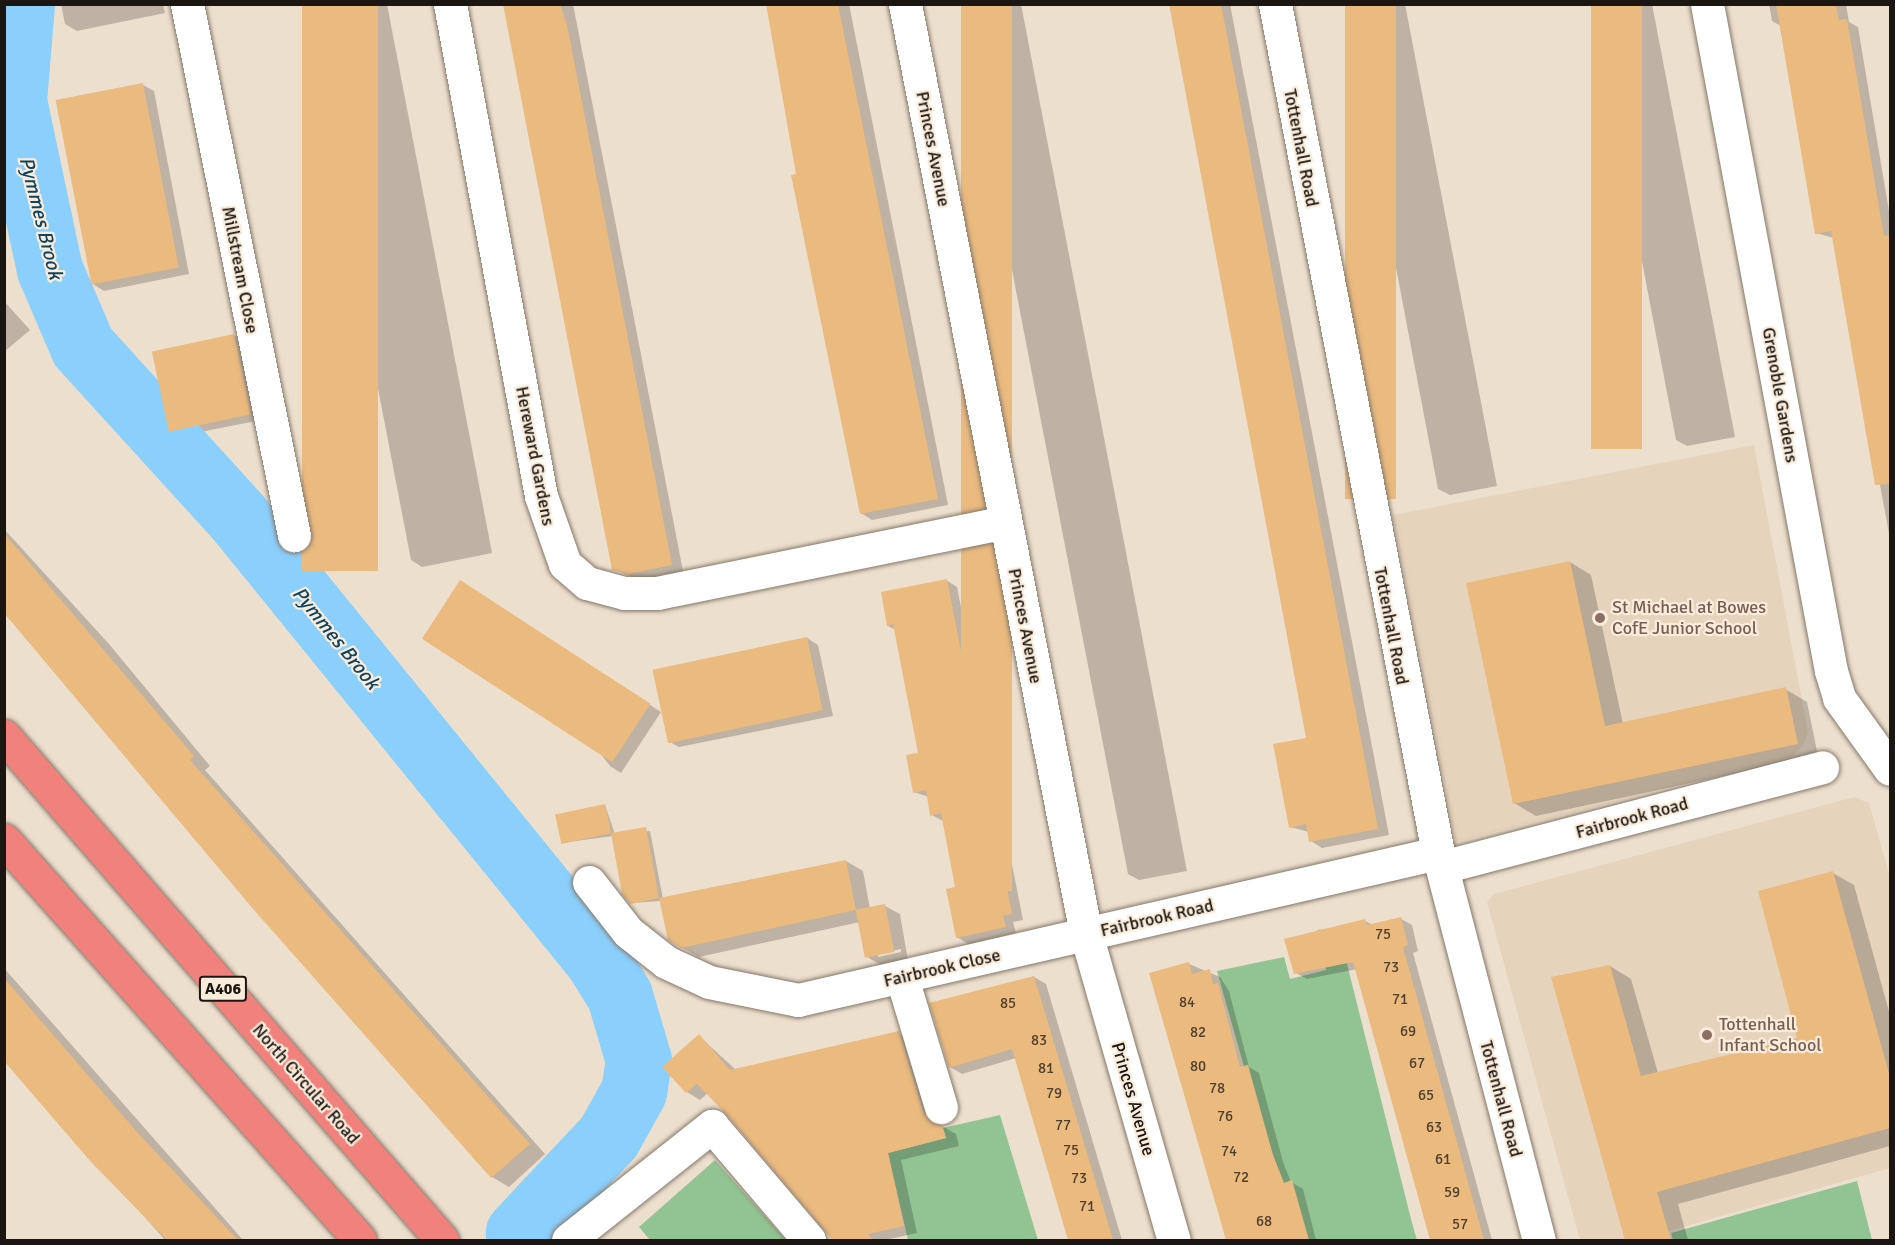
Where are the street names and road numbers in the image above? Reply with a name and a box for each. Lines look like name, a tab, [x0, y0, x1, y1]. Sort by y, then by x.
street label: Tottenhall Road	[1279, 87, 1323, 209]
street label: Princes Avenue	[911, 89, 955, 209]
street label: Millstream Close	[217, 205, 263, 335]
street label: Grenoble Gardens	[1757, 326, 1803, 464]
street label: Hereward Gardens	[511, 384, 559, 528]
street label: Tottenhall Road	[1369, 565, 1413, 687]
street label: Princes Avenue	[1003, 566, 1047, 686]
street label: Fairbrook Road	[1573, 793, 1691, 843]
street label: Fairbrook Road	[1098, 894, 1216, 942]
street label: Fairbrook Close	[882, 944, 1002, 992]
road number: A406	[198, 976, 248, 1002]
street label: North Circular Road	[248, 1019, 364, 1149]
street label: Tottenhall Road	[1475, 1038, 1527, 1160]
street label: Princes Avenue	[1106, 1040, 1160, 1158]

